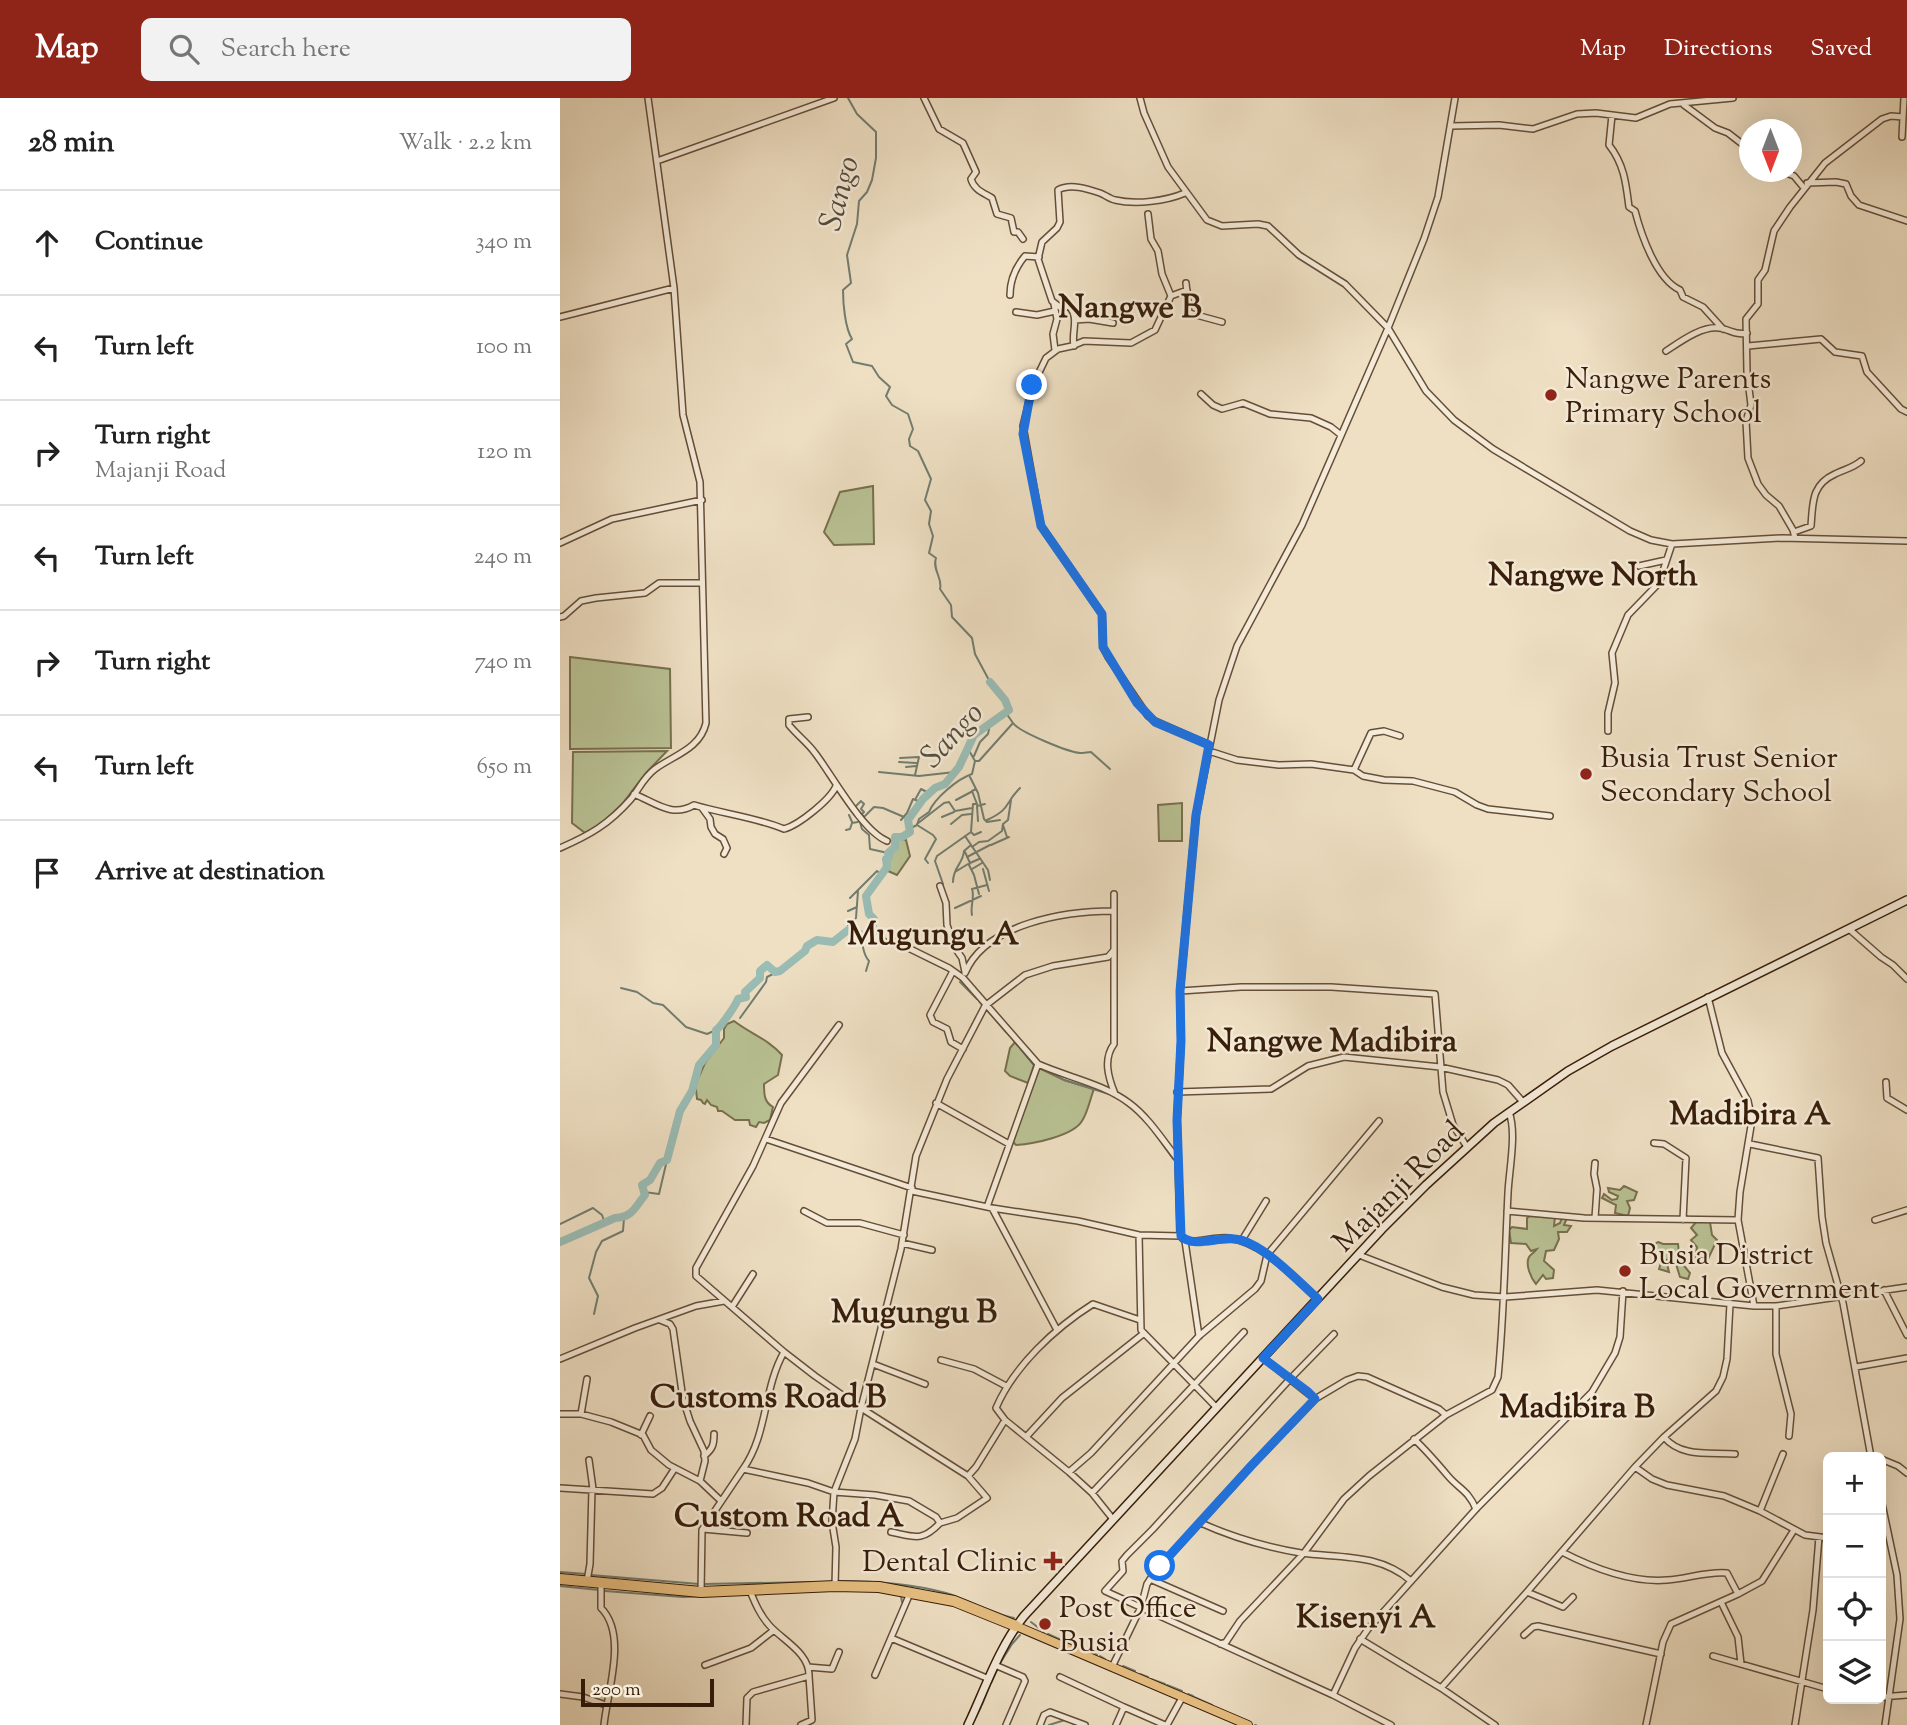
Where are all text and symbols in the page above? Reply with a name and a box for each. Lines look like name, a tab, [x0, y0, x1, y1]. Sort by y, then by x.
search box	[141, 18, 631, 81]
text: Map	[35, 25, 99, 73]
icon: search	[165, 30, 203, 68]
text: Search here	[221, 31, 351, 68]
text: Map	[1580, 32, 1626, 66]
text: Directions	[1664, 32, 1772, 66]
text: Saved	[1810, 32, 1872, 66]
north arrow	[1739, 119, 1802, 182]
text: 28 min	[28, 122, 115, 165]
text: Walk · 2.2 km	[399, 127, 532, 160]
water label: Sango	[809, 151, 873, 236]
icon: ahead	[28, 224, 66, 262]
text: Continue	[95, 224, 203, 261]
text: 340 m	[475, 226, 532, 259]
district label: Nangwe B	[1058, 285, 1202, 333]
icon: left	[28, 329, 66, 367]
text: Turn left	[95, 329, 194, 366]
text: 100 m	[476, 331, 532, 364]
place label: Nangwe Parents Primary School	[1565, 359, 1771, 436]
route end	[1016, 369, 1047, 400]
marker: Nangwe Parents Primary School	[1543, 387, 1559, 403]
text: Turn right	[95, 418, 210, 455]
icon: right	[28, 434, 66, 472]
text: 120 m	[477, 436, 532, 469]
text: Majanji Road	[95, 455, 226, 488]
icon: left	[28, 539, 66, 577]
text: Turn left	[95, 539, 194, 576]
text: 240 m	[474, 541, 532, 574]
district label: Nangwe North	[1488, 553, 1699, 601]
icon: right	[28, 644, 66, 682]
text: Turn right	[95, 644, 210, 681]
text: 740 m	[475, 646, 532, 679]
water label: Sango	[911, 693, 996, 779]
place label: Busia Trust Senior Secondary School	[1600, 738, 1838, 815]
icon: left	[28, 749, 66, 787]
text: Turn left	[95, 749, 194, 786]
text: 650 m	[477, 751, 532, 784]
marker: Busia Trust Senior Secondary School	[1578, 766, 1594, 782]
icon: arrive	[28, 854, 66, 892]
text: Arrive at destination	[95, 854, 325, 891]
district label: Mugungu A	[847, 912, 1019, 960]
district label: Nangwe Madibira	[1207, 1019, 1458, 1067]
district label: Madibira A	[1669, 1092, 1831, 1140]
street label: Majanji Road	[1324, 1112, 1476, 1263]
place label: Busia District Local Government	[1639, 1235, 1880, 1312]
marker: Busia District Local Government	[1617, 1263, 1633, 1279]
district label: Mugungu B	[831, 1290, 997, 1338]
district label: Customs Road B	[650, 1375, 887, 1423]
district label: Madibira B	[1499, 1385, 1655, 1433]
map controls	[1823, 1452, 1886, 1704]
button: +	[1823, 1452, 1886, 1515]
district label: Custom Road A	[674, 1494, 904, 1542]
button: −	[1823, 1515, 1886, 1578]
place label: Dental Clinic	[862, 1542, 1037, 1585]
route start	[1144, 1550, 1175, 1581]
marker: Dental Clinic	[1043, 1551, 1063, 1571]
button: locate	[1823, 1578, 1886, 1641]
place label: Post Office Busia	[1059, 1588, 1197, 1665]
district label: Kisenyi A	[1296, 1595, 1436, 1643]
marker: Post Office Busia	[1037, 1616, 1053, 1632]
button: layers	[1823, 1641, 1886, 1704]
scale bar	[581, 1676, 714, 1708]
text: 200 m	[592, 1677, 641, 1704]

